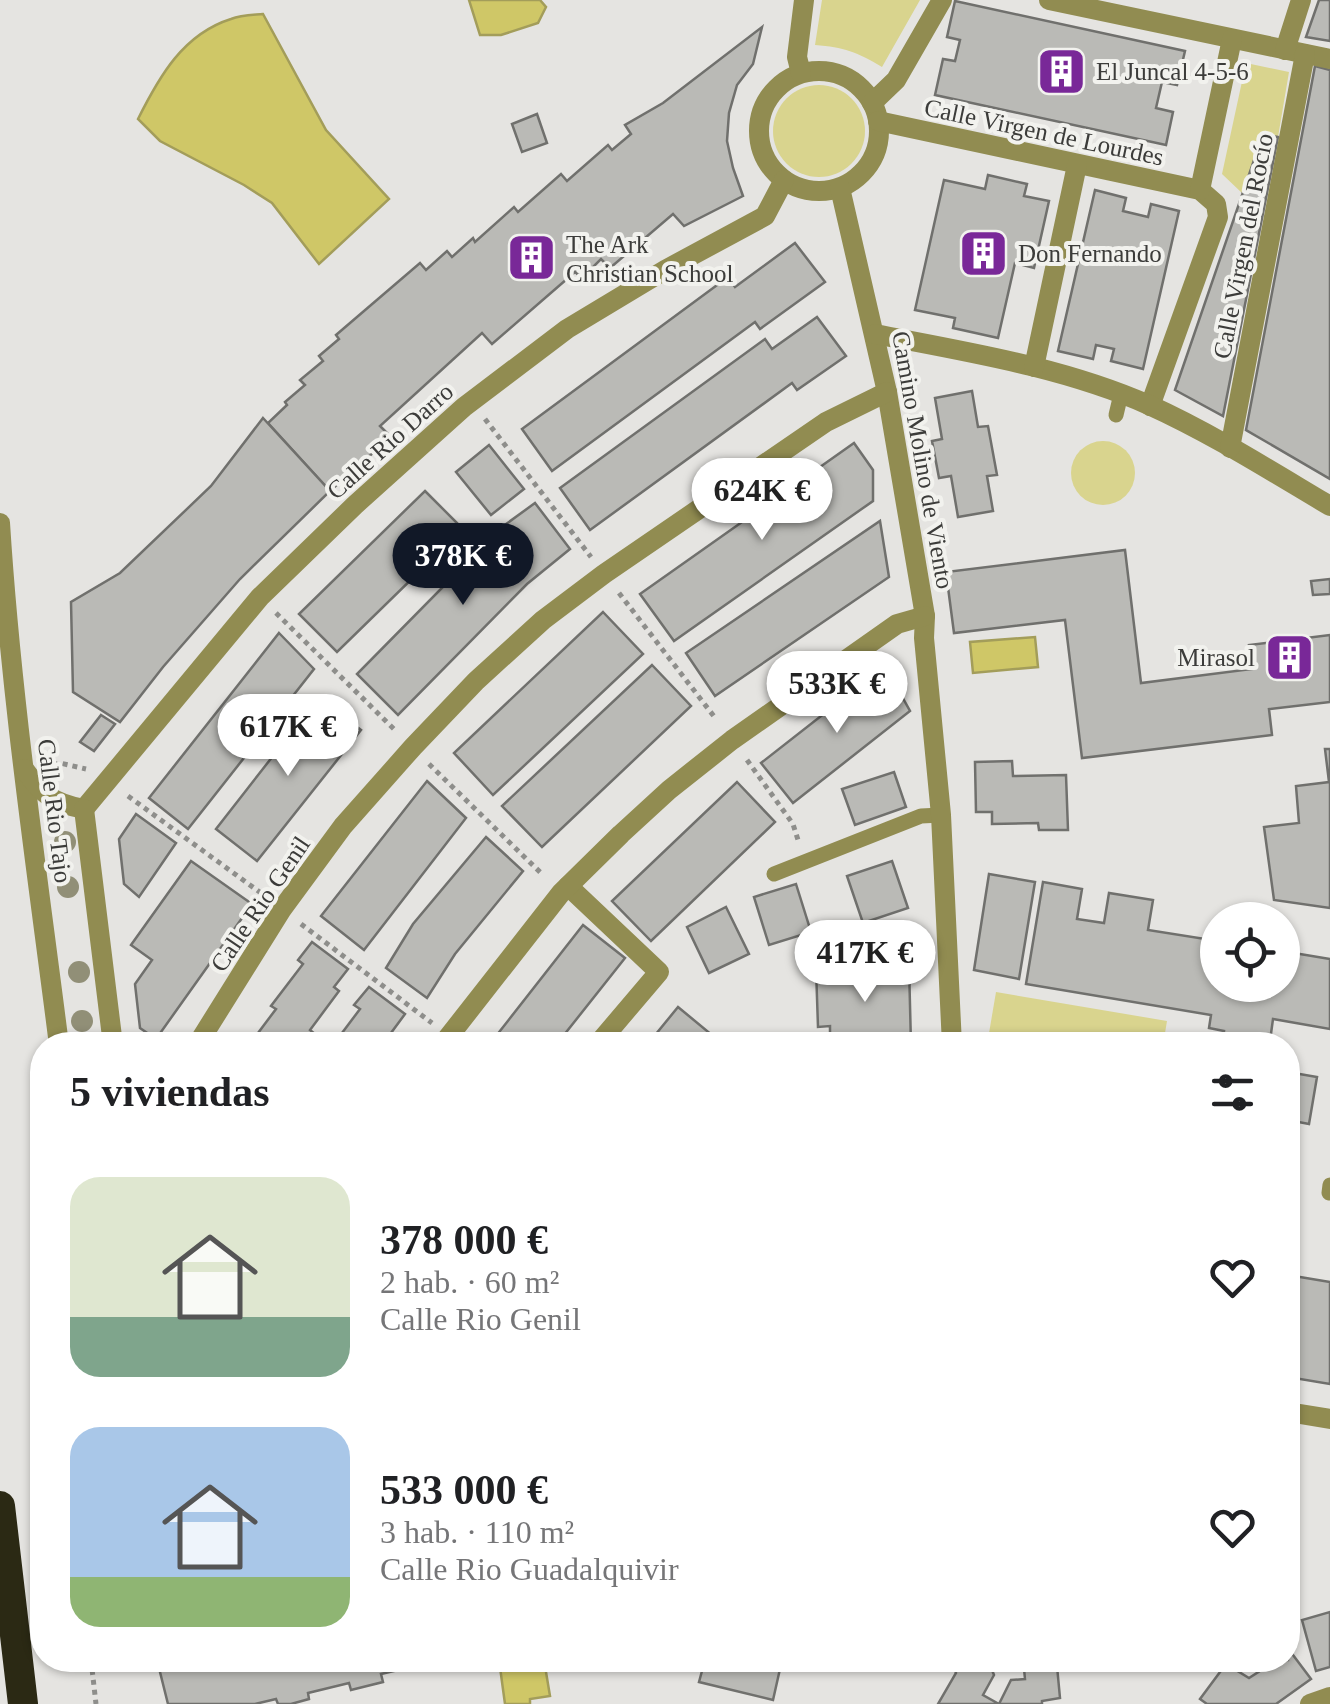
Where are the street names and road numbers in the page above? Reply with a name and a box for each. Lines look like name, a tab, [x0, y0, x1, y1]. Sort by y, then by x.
street label: Calle Virgen de Lourdes	[922, 93, 1166, 171]
street label: Calle Virgen del Rocío	[1208, 131, 1278, 361]
street label: Camino Molino de Viento	[887, 329, 959, 591]
street label: Calle Rio Darro	[322, 378, 458, 504]
street label: Calle Rio Tajo	[33, 737, 77, 885]
street label: Calle Rio Genil	[205, 831, 315, 977]

